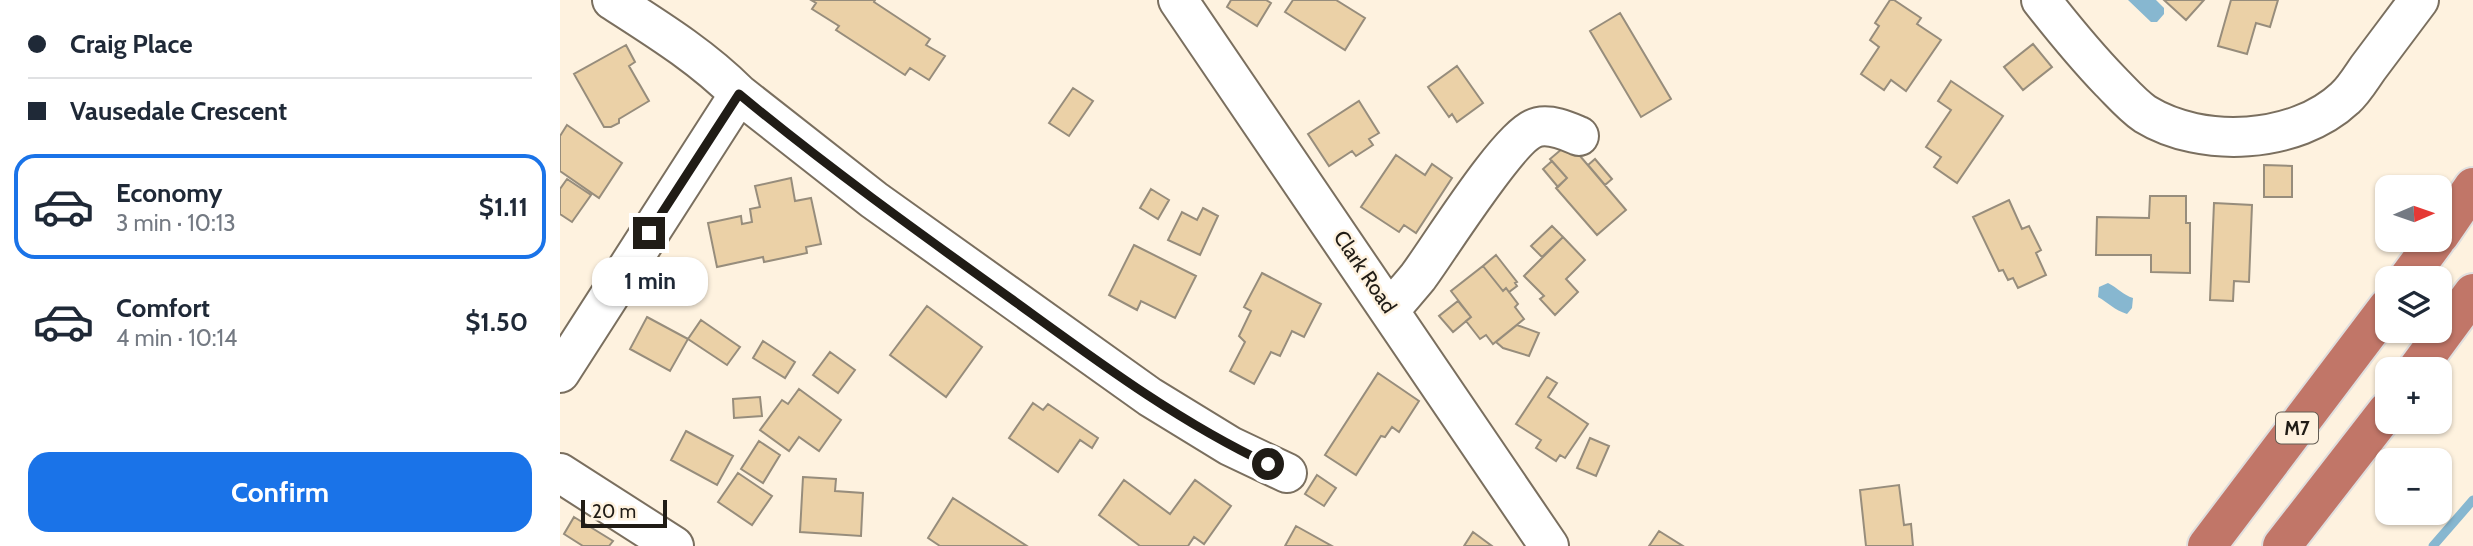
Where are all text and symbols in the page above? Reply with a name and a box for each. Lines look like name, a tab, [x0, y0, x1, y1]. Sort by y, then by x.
text: Craig Place	[70, 28, 193, 60]
text: Vausedale Crescent	[70, 95, 287, 127]
icon: car	[32, 175, 95, 238]
north arrow	[2375, 175, 2452, 252]
map controls	[2375, 175, 2452, 525]
text: Economy	[116, 177, 222, 209]
text: $1.11	[479, 191, 528, 223]
text: 3 min · 10:13	[116, 209, 236, 237]
route end	[633, 217, 665, 249]
street label: Clark Road	[1329, 226, 1402, 318]
callout: 1 min	[591, 258, 707, 306]
button: layers	[2375, 266, 2452, 343]
text: 1 min	[624, 267, 676, 295]
icon: car	[32, 290, 95, 353]
text: Comfort	[116, 292, 210, 324]
text: $1.50	[465, 306, 528, 338]
text: 4 min · 10:14	[116, 324, 237, 352]
button: +	[2375, 357, 2452, 434]
road number: M7	[2276, 412, 2318, 444]
route start	[1252, 448, 1284, 480]
button: −	[2375, 448, 2452, 525]
button: Confirm	[28, 452, 532, 532]
scale bar	[581, 497, 667, 529]
text: 20 m	[592, 500, 636, 523]

